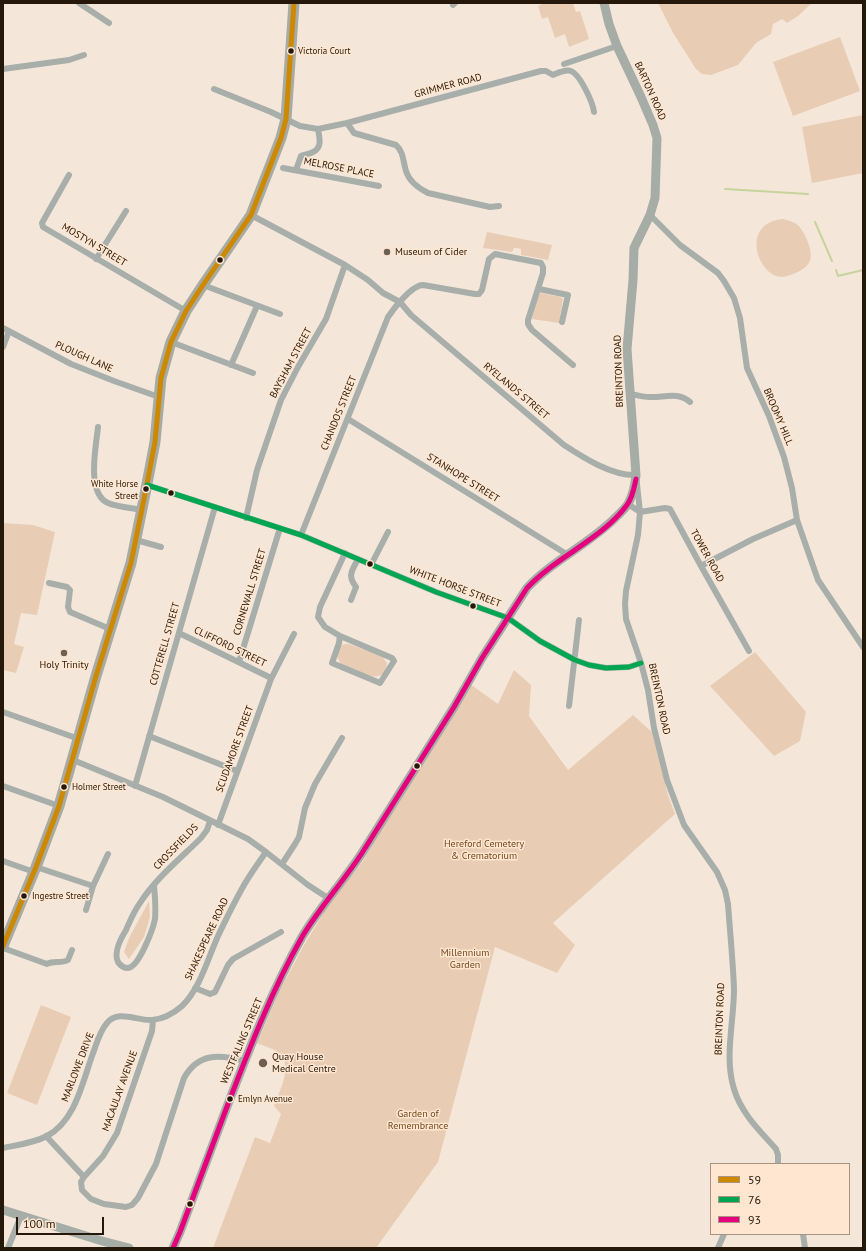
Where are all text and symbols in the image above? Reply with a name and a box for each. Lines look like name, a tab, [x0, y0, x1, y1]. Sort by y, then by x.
marker: Victoria Court	[286, 46, 296, 56]
place label: Victoria Court	[298, 46, 351, 56]
street label: BARTON ROAD	[632, 60, 668, 122]
street label: GRIMMER ROAD	[413, 71, 483, 101]
street label: MELROSE PLACE	[303, 155, 375, 181]
street label: MOSTYN STREET	[59, 221, 129, 269]
place label: Museum of Cider	[395, 246, 467, 258]
marker: Museum of Cider	[382, 247, 392, 257]
unlabelled marker	[215, 255, 225, 265]
street label: BAYSHAM STREET	[267, 326, 315, 400]
street label: BREINTON ROAD	[612, 335, 626, 407]
street label: PLOUGH LANE	[53, 339, 115, 375]
street label: RYELANDS STREET	[481, 360, 551, 422]
street label: CHANDOS STREET	[319, 374, 359, 452]
street label: BROOMY HILL	[761, 387, 795, 447]
street label: STANHOPE STREET	[425, 451, 501, 505]
place label: White Horse Street	[91, 479, 138, 500]
marker: White Horse Street	[141, 484, 151, 494]
unlabelled marker	[166, 488, 176, 498]
street label: TOWER ROAD	[688, 528, 726, 584]
street label: CORNEWALL STREET	[231, 547, 269, 637]
unlabelled marker	[365, 559, 375, 569]
street label: WHITE HORSE STREET	[407, 564, 503, 610]
street label: COTTERELL STREET	[147, 601, 183, 687]
unlabelled marker	[468, 601, 478, 611]
street label: CLIFFORD STREET	[192, 624, 268, 670]
marker: Holy Trinity	[59, 648, 69, 658]
place label: Holy Trinity	[39, 659, 89, 671]
street label: BREINTON ROAD	[646, 662, 672, 736]
street label: SCUDAMORE STREET	[214, 704, 256, 794]
unlabelled marker	[412, 761, 422, 771]
marker: Holmer Street	[59, 782, 69, 792]
place label: Holmer Street	[72, 782, 126, 792]
street label: CROSSFIELDS	[151, 822, 201, 872]
park label: Hereford Cemetery & Crematorium	[444, 838, 524, 862]
marker: Ingestre Street	[19, 891, 29, 901]
place label: Ingestre Street	[32, 891, 89, 901]
street label: SHAKESPEARE ROAD	[183, 896, 231, 982]
park label: Millennium Garden	[441, 947, 489, 970]
street label: BREINTON ROAD	[713, 983, 727, 1055]
street label: WESTFALING STREET	[218, 996, 266, 1086]
street label: MARLOWE DRIVE	[59, 1030, 97, 1104]
street label: MACAULAY AVENUE	[100, 1049, 140, 1133]
place label: Quay House Medical Centre	[272, 1051, 336, 1074]
marker: Quay House Medical Centre	[257, 1057, 269, 1069]
marker: Emlyn Avenue	[225, 1094, 235, 1104]
place label: Emlyn Avenue	[238, 1094, 292, 1104]
park label: Garden of Remembrance	[388, 1108, 448, 1132]
legend	[710, 1163, 850, 1235]
text: 59	[748, 1172, 761, 1187]
text: 76	[748, 1192, 761, 1207]
unlabelled marker	[185, 1199, 195, 1209]
scale bar	[18, 1209, 106, 1235]
text: 93	[748, 1212, 761, 1227]
text: 100 m	[23, 1216, 56, 1231]

